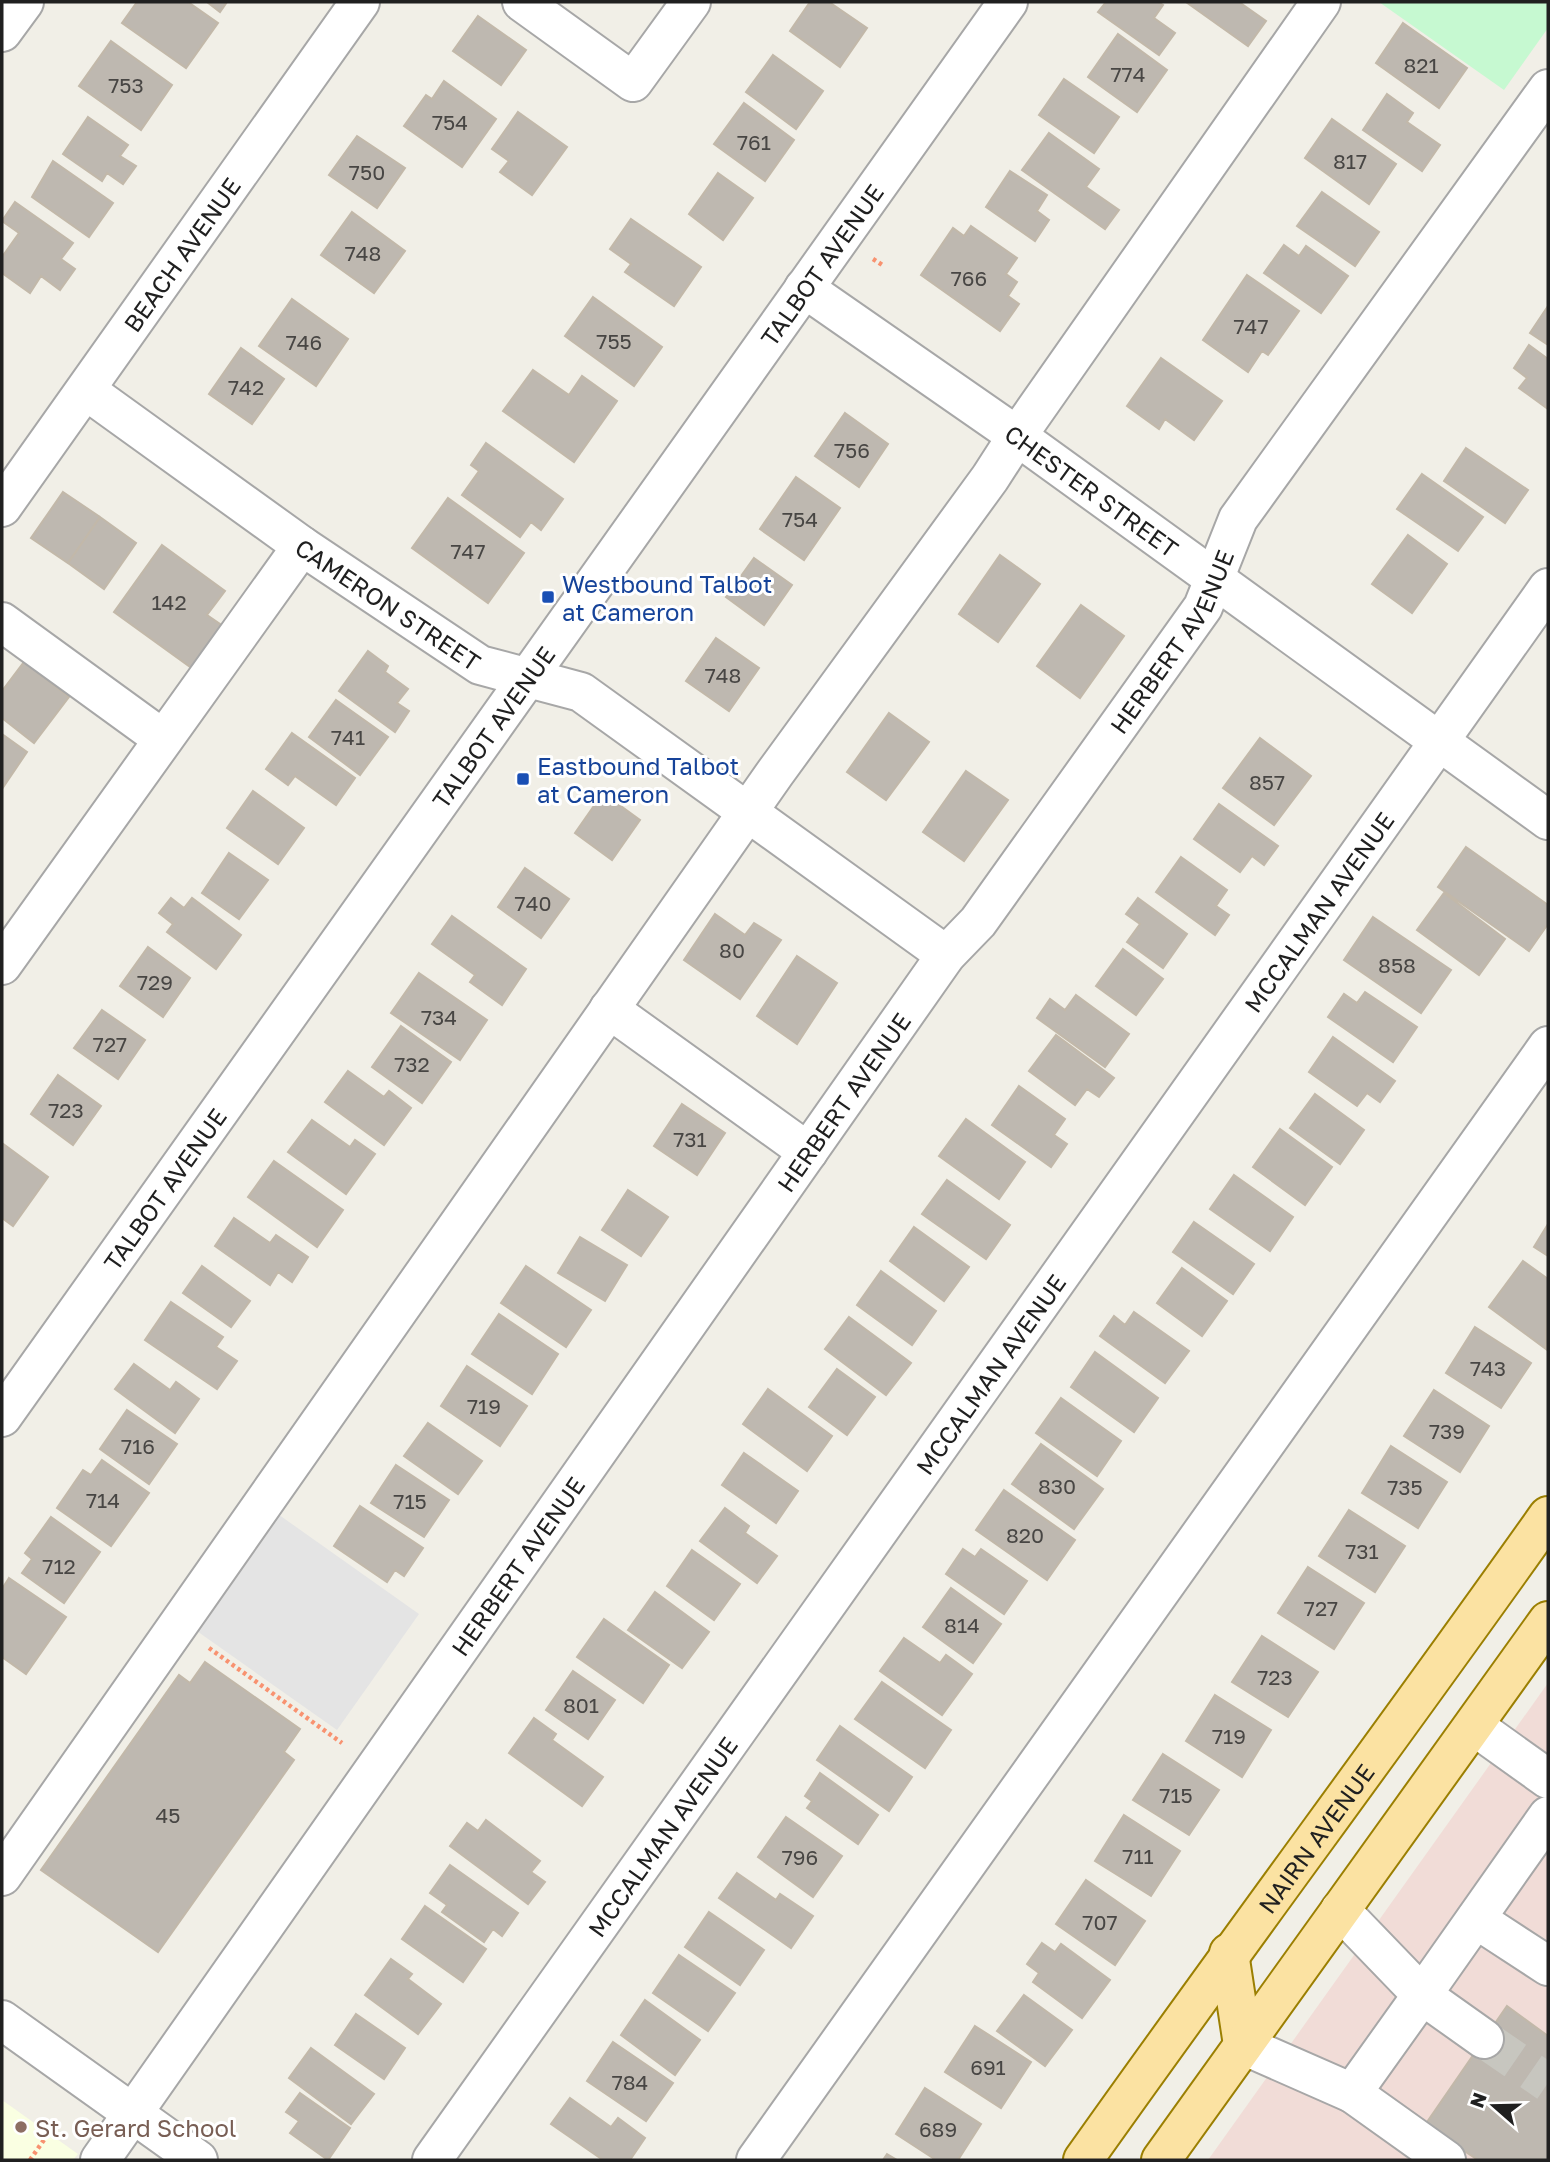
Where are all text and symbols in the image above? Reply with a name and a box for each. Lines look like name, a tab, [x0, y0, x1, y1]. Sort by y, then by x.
house number: 821	[1403, 52, 1439, 78]
house number: 774	[1110, 61, 1146, 87]
house number: 753	[108, 72, 144, 98]
house number: 754	[432, 109, 468, 135]
house number: 761	[737, 129, 771, 155]
house number: 817	[1333, 148, 1367, 174]
house number: 750	[349, 159, 385, 185]
street label: BEACH AVENUE	[117, 171, 246, 337]
street label: TALBOT AVENUE	[754, 178, 889, 351]
house number: 748	[345, 240, 381, 266]
house number: 766	[951, 265, 987, 291]
house number: 747	[1233, 313, 1269, 339]
house number: 755	[596, 328, 632, 354]
house number: 746	[286, 329, 322, 355]
house number: 742	[228, 374, 264, 400]
street label: CHESTER STREET	[1000, 418, 1184, 563]
house number: 756	[834, 437, 870, 463]
house number: 754	[782, 506, 818, 532]
street label: CAMERON STREET	[290, 532, 486, 676]
house number: 747	[450, 538, 486, 564]
street label: HERBERT AVENUE	[1103, 545, 1239, 739]
place label: Westbound Talbot at Cameron	[562, 569, 772, 626]
house number: 142	[151, 589, 187, 615]
marker: Westbound Talbot at Cameron	[540, 589, 556, 605]
street label: TALBOT AVENUE	[425, 640, 560, 813]
house number: 748	[705, 662, 741, 688]
house number: 741	[331, 724, 365, 750]
place label: Eastbound Talbot at Cameron	[537, 751, 739, 808]
house number: 857	[1249, 769, 1285, 795]
marker: Eastbound Talbot at Cameron	[515, 771, 531, 787]
street label: MCCALMAN AVENUE	[1237, 806, 1399, 1017]
house number: 740	[515, 890, 551, 916]
house number: 80	[719, 937, 745, 963]
house number: 858	[1378, 952, 1416, 978]
house number: 729	[137, 969, 173, 995]
house number: 734	[421, 1004, 457, 1030]
street label: HERBERT AVENUE	[770, 1007, 916, 1197]
house number: 727	[93, 1031, 127, 1057]
house number: 732	[394, 1051, 430, 1077]
house number: 723	[48, 1097, 84, 1123]
street label: TALBOT AVENUE	[97, 1102, 232, 1275]
house number: 731	[673, 1126, 707, 1152]
street label: MCCALMAN AVENUE	[909, 1268, 1071, 1480]
house number: 743	[1470, 1355, 1506, 1381]
house number: 719	[467, 1393, 501, 1419]
house number: 739	[1429, 1418, 1465, 1444]
house number: 716	[121, 1433, 155, 1459]
street label: HERBERT AVENUE	[444, 1471, 590, 1661]
house number: 830	[1038, 1473, 1076, 1499]
house number: 735	[1387, 1474, 1423, 1500]
house number: 714	[86, 1487, 120, 1513]
house number: 715	[393, 1488, 427, 1514]
house number: 820	[1006, 1522, 1044, 1548]
house number: 731	[1345, 1538, 1379, 1564]
house number: 712	[42, 1553, 76, 1579]
house number: 727	[1304, 1595, 1338, 1621]
house number: 814	[944, 1612, 980, 1638]
house number: 723	[1257, 1664, 1293, 1690]
house number: 801	[563, 1692, 599, 1718]
house number: 719	[1212, 1723, 1246, 1749]
street label: MCCALMAN AVENUE	[581, 1731, 743, 1942]
street label: NAIRN AVENUE	[1251, 1758, 1379, 1918]
house number: 715	[1159, 1782, 1193, 1808]
house number: 45	[156, 1802, 181, 1828]
house number: 711	[1122, 1843, 1154, 1869]
house number: 796	[782, 1844, 818, 1870]
house number: 707	[1082, 1909, 1118, 1935]
house number: 691	[970, 2054, 1006, 2080]
house number: 784	[612, 2069, 648, 2095]
north arrow	[1459, 2071, 1529, 2141]
text: N	[1464, 2089, 1491, 2111]
place label: St. Gerard School	[35, 2113, 236, 2142]
house number: 689	[919, 2116, 957, 2142]
marker: St. Gerard School	[13, 2119, 29, 2135]

